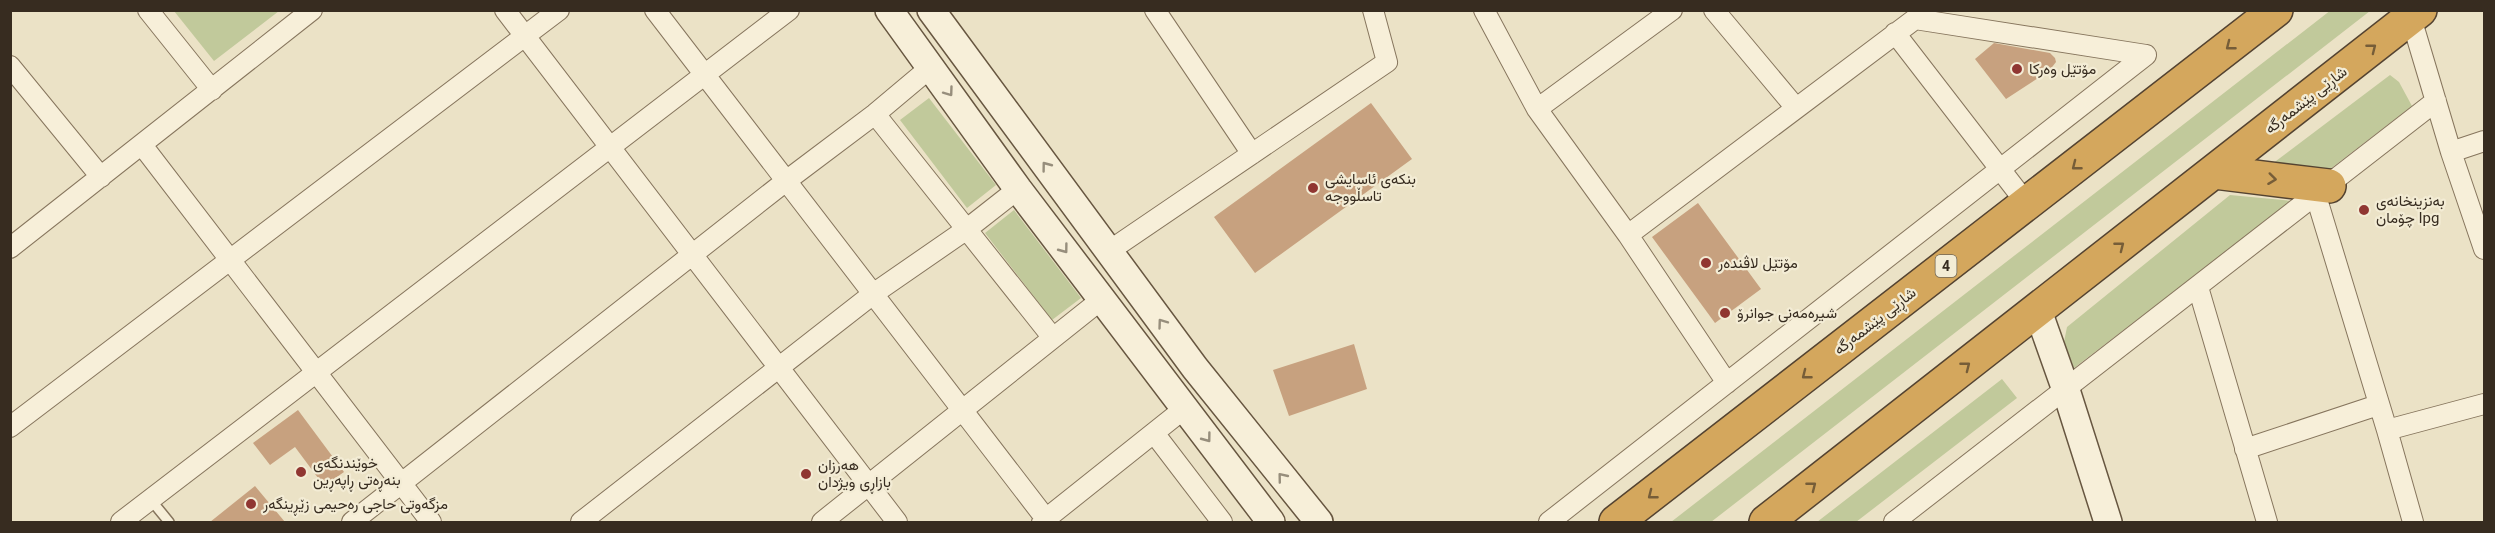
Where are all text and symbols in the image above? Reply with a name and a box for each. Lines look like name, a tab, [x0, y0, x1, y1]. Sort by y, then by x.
one-way arrow	[2226, 39, 2237, 50]
one-way arrow	[2366, 45, 2377, 56]
place label: مۆتێل وەرکا	[2029, 59, 2096, 82]
street label: شاڕێی پێشمەرگە	[2261, 61, 2353, 141]
marker: مۆتێل وەرکا	[2010, 62, 2024, 76]
one-way arrow	[942, 85, 953, 96]
one-way arrow	[2072, 158, 2083, 169]
one-way arrow	[1043, 162, 1054, 173]
place label: بنکەی ئاسایشی تاسڵووجە	[1325, 169, 1416, 209]
one-way arrow	[2267, 172, 2276, 185]
marker: بنکەی ئاسایشی تاسڵووجە	[1306, 181, 1320, 195]
place label: بەنزینخانەی چۆمان lpg	[2376, 191, 2445, 231]
marker: بەنزینخانەی چۆمان lpg	[2357, 203, 2371, 217]
one-way arrow	[1057, 242, 1068, 253]
one-way arrow	[2113, 243, 2124, 254]
place label: مۆتێل لاڤندەر	[1717, 253, 1798, 276]
road number: 4	[1936, 255, 1956, 277]
marker: مۆتێل لاڤندەر	[1699, 256, 1713, 270]
street label: شاڕێی پێشمەرگە	[1830, 282, 1922, 362]
place label: شیرەمەنی جوانرۆ	[1737, 303, 1837, 326]
marker: شیرەمەنی جوانرۆ	[1718, 306, 1732, 320]
one-way arrow	[1158, 319, 1169, 330]
one-way arrow	[1959, 363, 1970, 374]
one-way arrow	[1801, 368, 1812, 379]
one-way arrow	[1200, 431, 1211, 442]
place label: خوێندنگەی بنەڕەتی ڕاپەڕین	[313, 453, 401, 493]
place label: ھەرزان بازاڕی ویژدان	[818, 455, 891, 495]
marker: خوێندنگەی بنەڕەتی ڕاپەڕین	[294, 465, 308, 479]
marker: ھەرزان بازاڕی ویژدان	[799, 467, 813, 481]
one-way arrow	[1279, 473, 1290, 484]
one-way arrow	[1806, 483, 1817, 494]
one-way arrow	[1647, 487, 1658, 498]
place label: مزگەوتی حاجی رەحیمی زێڕینگەر	[262, 494, 448, 517]
marker: مزگەوتی حاجی رەحیمی زێڕینگەر	[244, 497, 258, 511]

